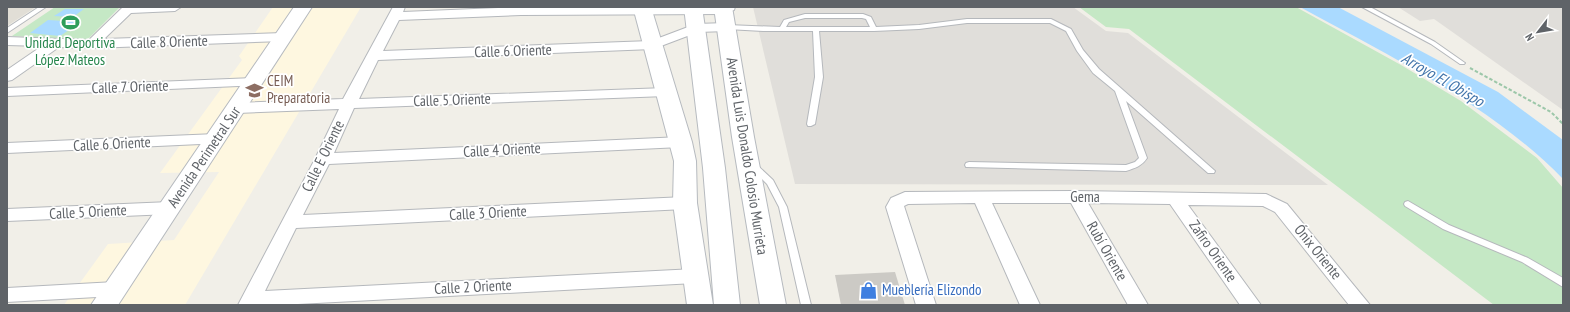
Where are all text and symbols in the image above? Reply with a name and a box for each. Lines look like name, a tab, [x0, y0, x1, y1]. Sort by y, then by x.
sports icon: Unidad Deportiva López Mateos	[60, 12, 80, 32]
north arrow	[1518, 12, 1558, 52]
street label: Calle 8 Oriente	[130, 31, 208, 52]
text: N	[1522, 31, 1537, 43]
place label: Unidad Deportiva López Mateos	[25, 33, 115, 69]
street label: Calle 6 Oriente	[474, 40, 552, 61]
water label: Arroyo El Obispo	[1398, 47, 1489, 111]
street label: Avenida Luis Donaldo Colosio Murrieta	[723, 56, 772, 256]
place label: CEIM Preparatoria	[267, 71, 330, 107]
street label: Calle 7 Oriente	[91, 76, 169, 97]
school or university icon: CEIM Preparatoria	[244, 80, 264, 100]
street label: Calle 5 Oriente	[413, 89, 491, 110]
street label: Avenida Perimetral Sur	[163, 102, 245, 211]
street label: Calle E Oriente	[297, 117, 348, 195]
street label: Calle 6 Oriente	[73, 132, 151, 155]
street label: Calle 4 Oriente	[463, 138, 541, 161]
street label: Gema	[1070, 187, 1100, 206]
street label: Calle 5 Oriente	[49, 200, 127, 223]
street label: Calle 3 Oriente	[449, 201, 527, 224]
street label: Zafiro Oriente	[1185, 216, 1242, 285]
street label: Rubí Oriente	[1083, 218, 1132, 284]
street label: Ónix Oriente	[1290, 220, 1346, 283]
street label: Calle 2 Oriente	[434, 275, 512, 298]
shop icon: Mueblería Elizondo	[859, 280, 879, 300]
place label: Mueblería Elizondo	[882, 280, 981, 299]

